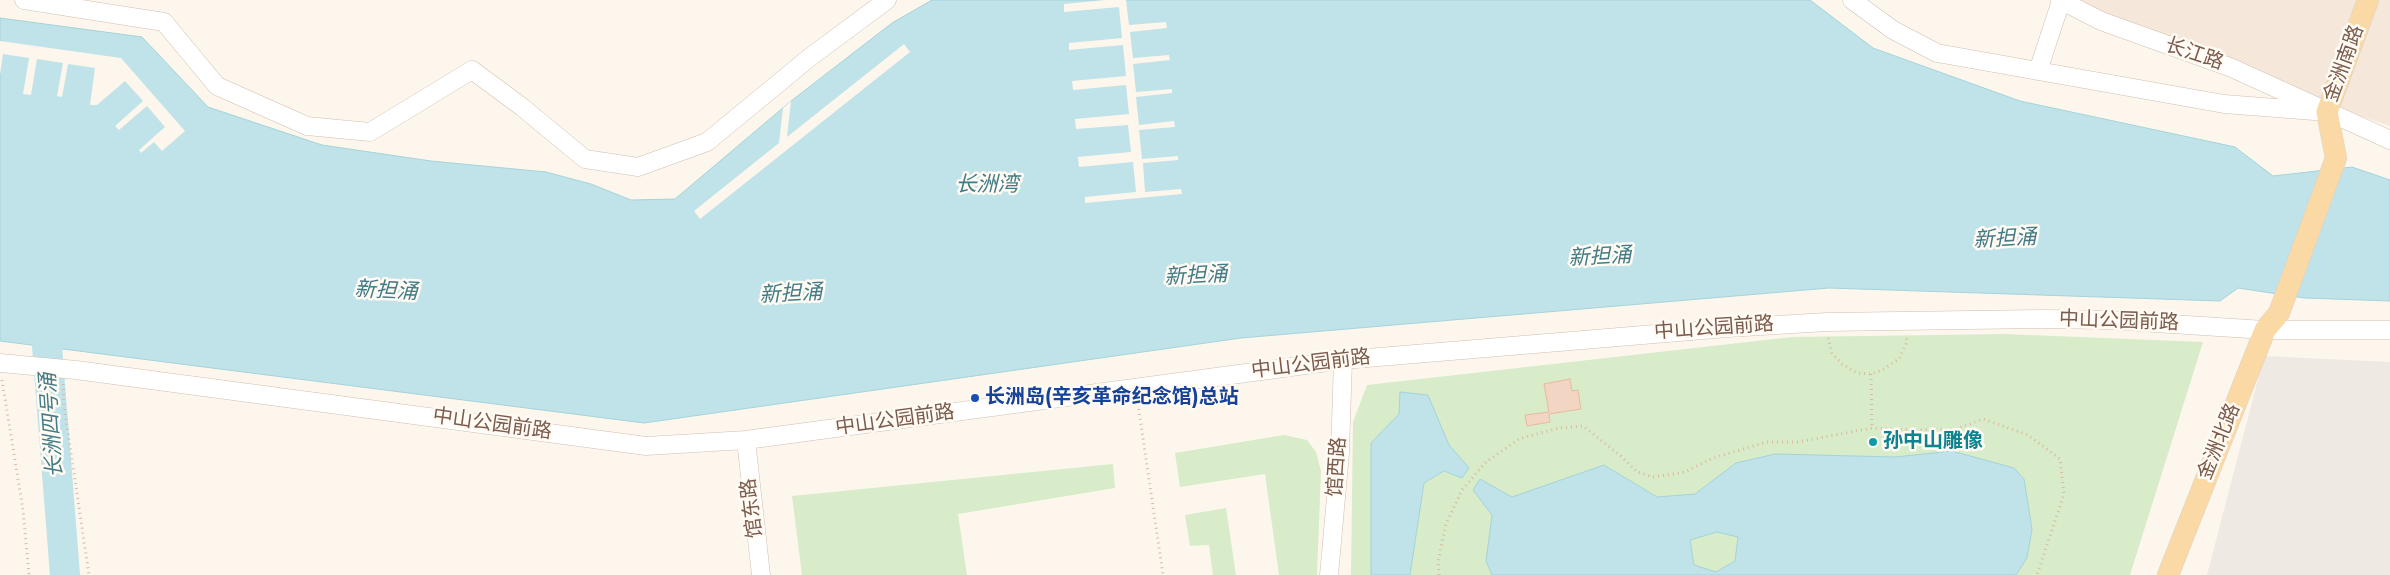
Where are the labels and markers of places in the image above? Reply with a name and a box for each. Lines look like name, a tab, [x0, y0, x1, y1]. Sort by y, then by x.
place label: 长洲岛(辛亥革命纪念馆)总站	[985, 386, 1239, 410]
marker: 长洲岛(辛亥革命纪念馆)总站	[969, 392, 981, 404]
place label: 孙中山雕像	[1883, 430, 1983, 454]
marker: 孙中山雕像	[1867, 436, 1879, 448]

